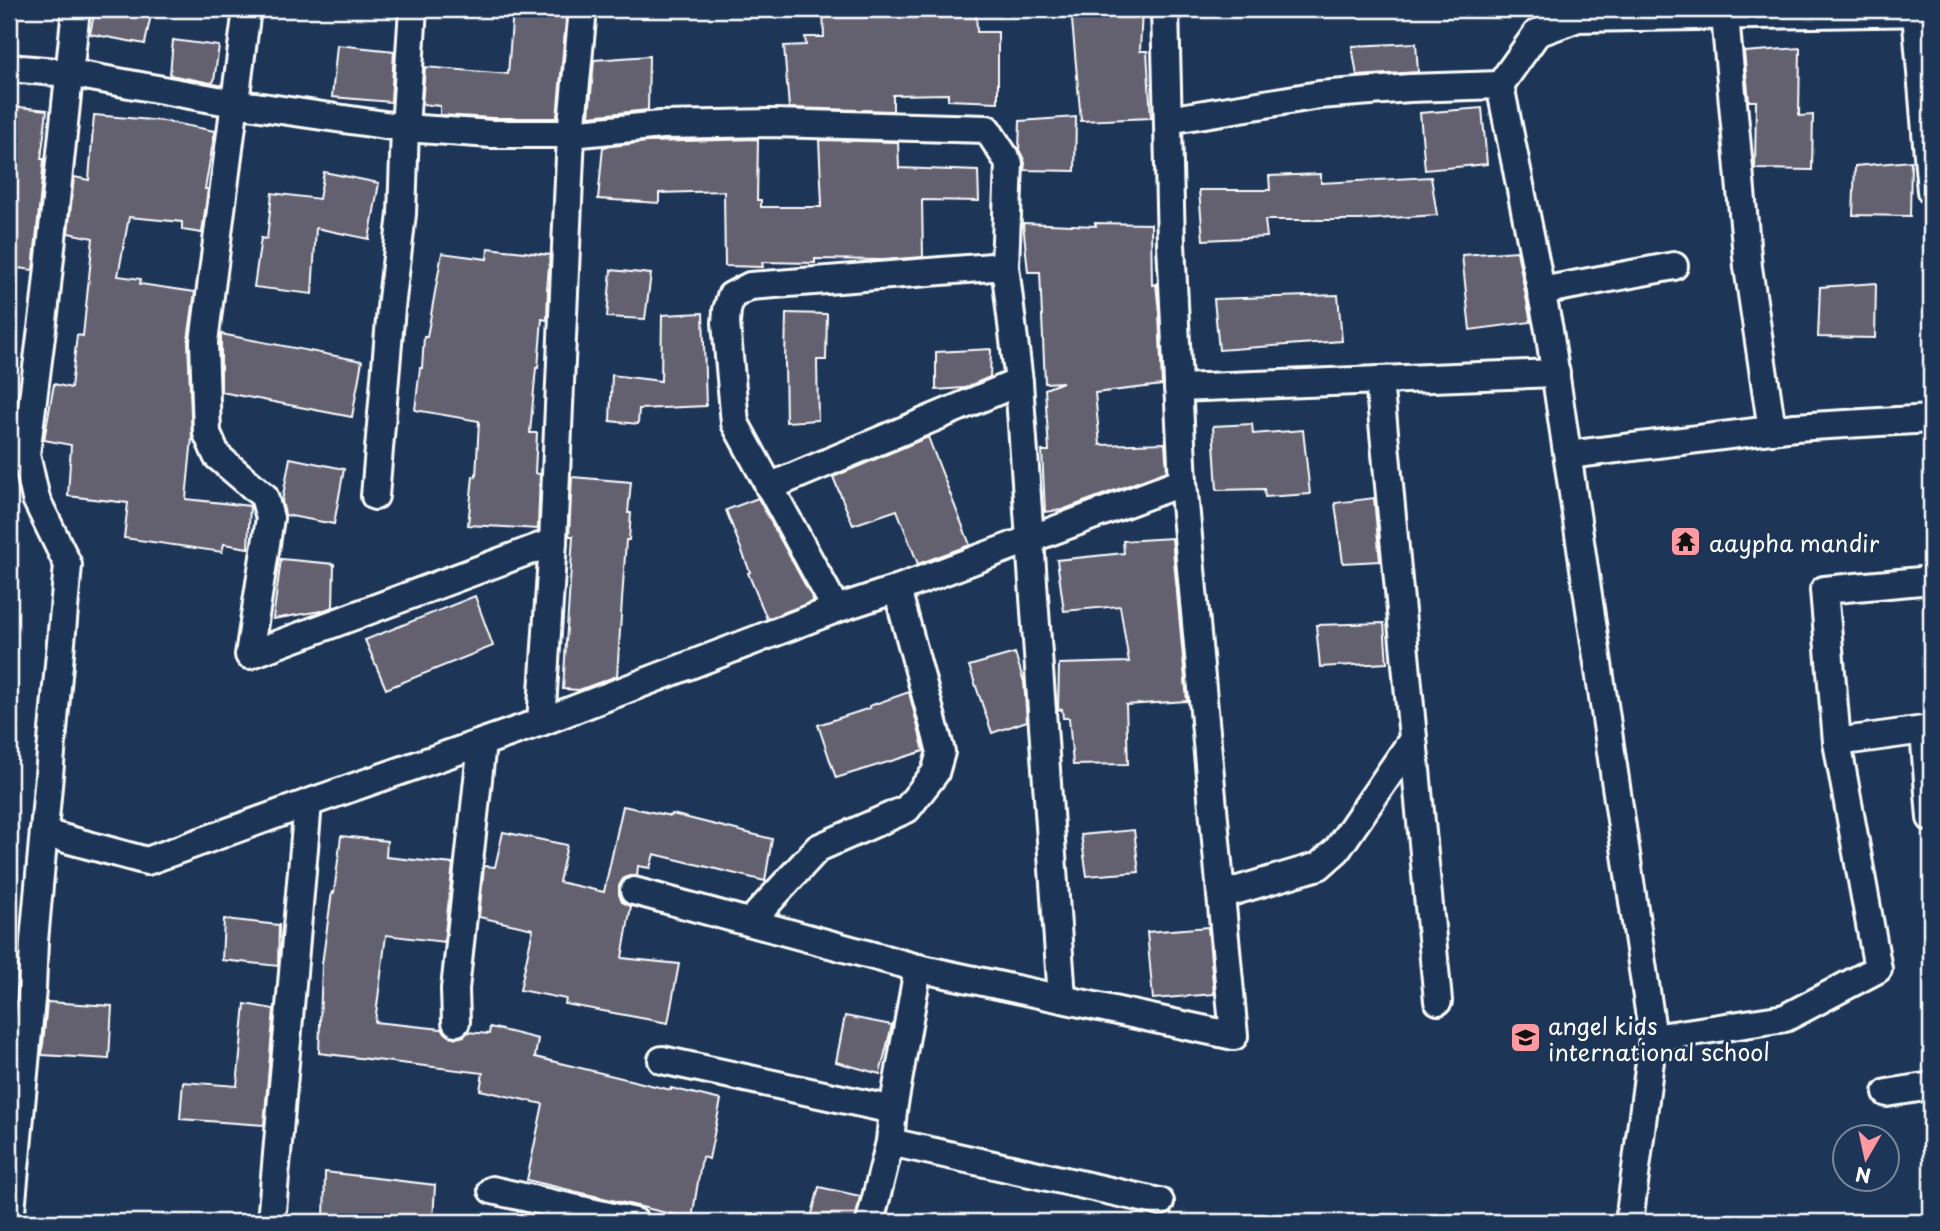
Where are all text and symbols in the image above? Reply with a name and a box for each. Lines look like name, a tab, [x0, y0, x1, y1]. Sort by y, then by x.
temple icon: aaypha mandir	[1669, 525, 1703, 559]
place label: aaypha mandir	[1709, 525, 1880, 560]
place label: angel kids international school	[1548, 1008, 1770, 1069]
school or university icon: angel kids international school	[1508, 1021, 1542, 1055]
north arrow	[1832, 1122, 1902, 1192]
text: N	[1854, 1161, 1873, 1191]

